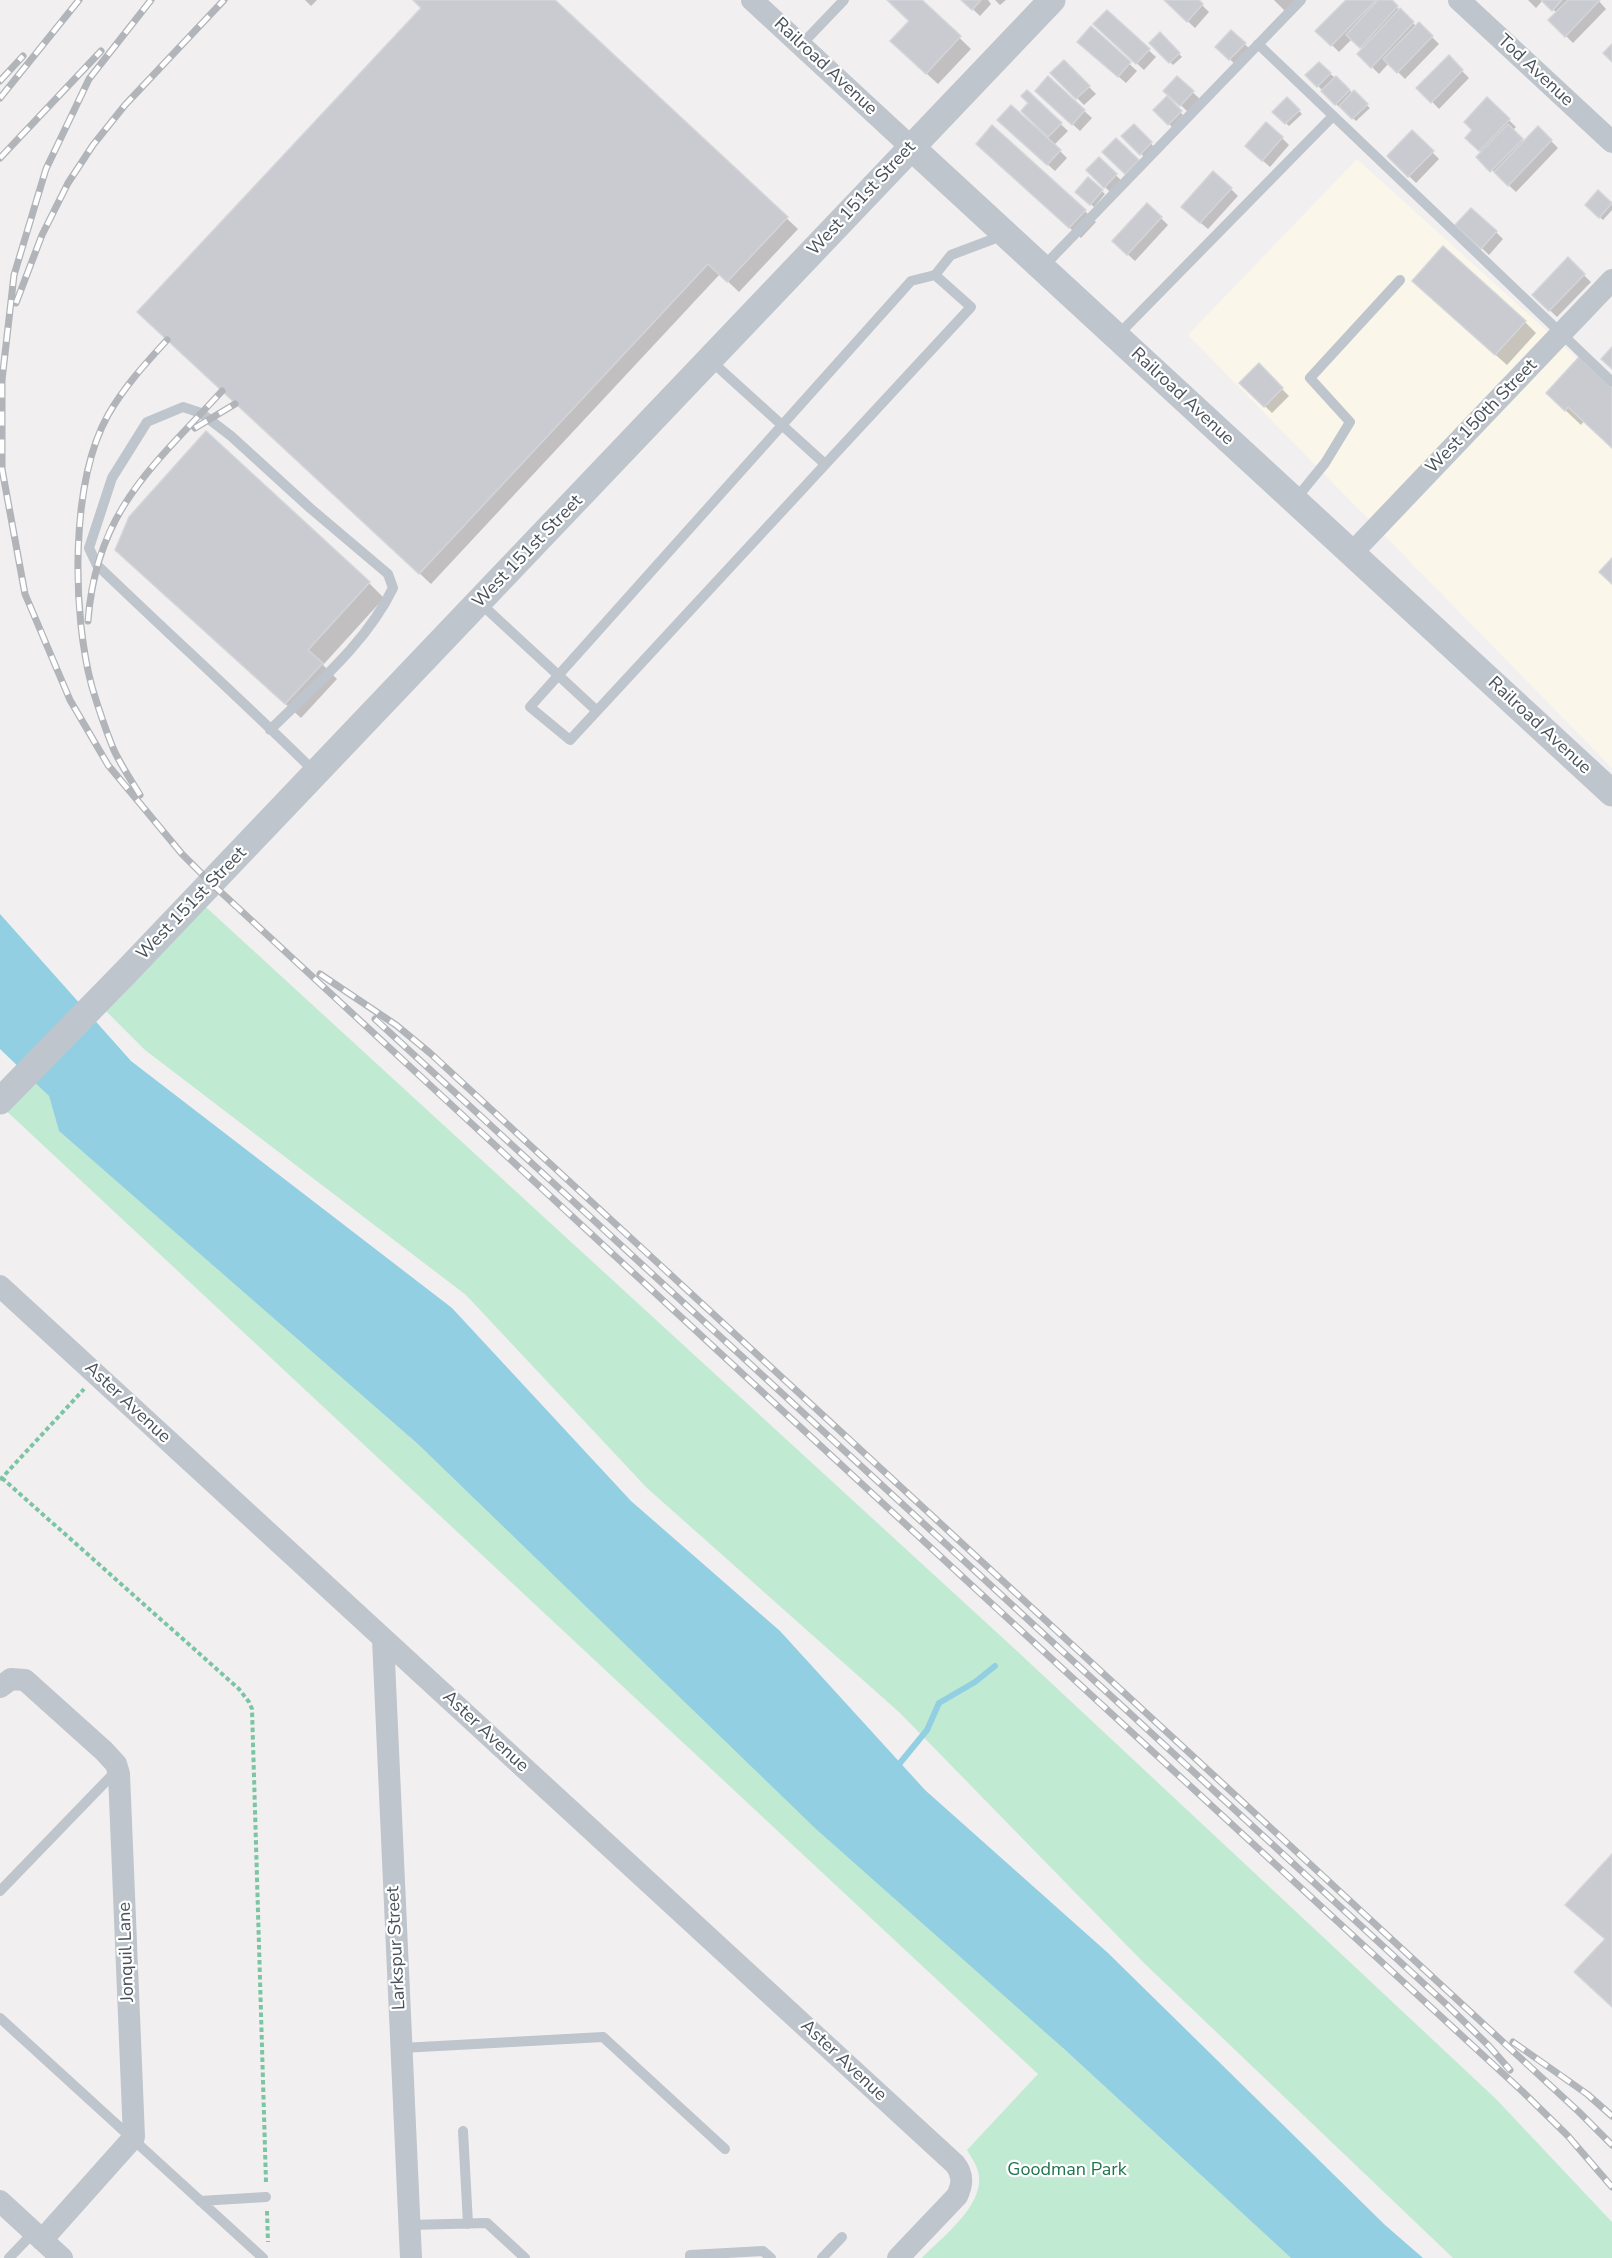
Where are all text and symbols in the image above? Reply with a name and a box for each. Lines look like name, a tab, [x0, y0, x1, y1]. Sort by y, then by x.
street label: Railroad Avenue	[769, 14, 881, 120]
street label: Tod Avenue	[1493, 30, 1577, 112]
street label: West 151st Street	[803, 137, 921, 261]
street label: Railroad Avenue	[1126, 344, 1238, 450]
street label: West 150th Street	[1422, 355, 1542, 479]
street label: West 151st Street	[469, 491, 587, 613]
street label: Railroad Avenue	[1483, 673, 1595, 779]
street label: West 151st Street	[133, 843, 251, 965]
street label: Aster Avenue	[80, 1358, 174, 1448]
street label: Aster Avenue	[438, 1687, 532, 1777]
street label: Larkspur Street	[383, 1886, 411, 2010]
street label: Jonquil Lane	[114, 1902, 140, 2002]
street label: Aster Avenue	[796, 2016, 890, 2106]
park label: Goodman Park	[1007, 2160, 1127, 2182]

